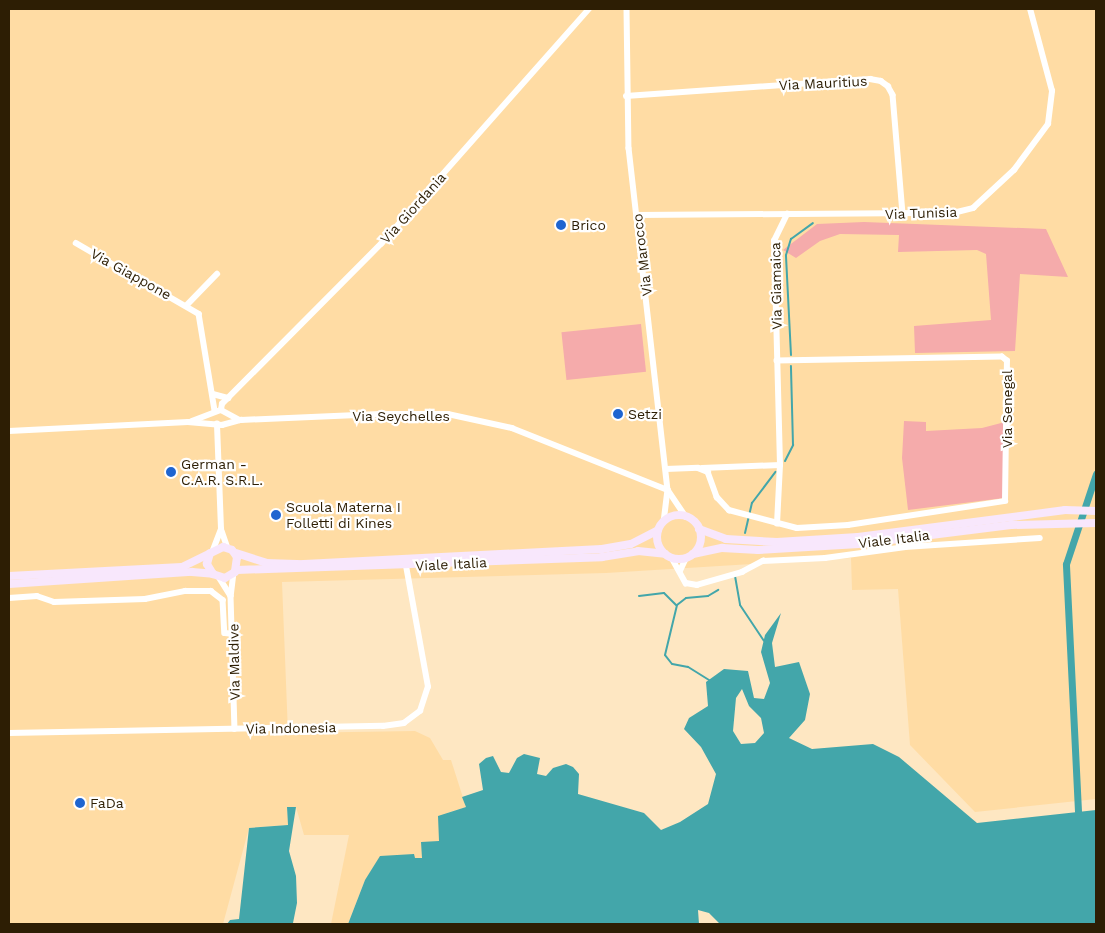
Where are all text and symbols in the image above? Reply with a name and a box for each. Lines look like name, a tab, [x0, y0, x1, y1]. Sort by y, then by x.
street label: Via Mauritius	[778, 72, 868, 94]
street label: Via Giordania	[377, 169, 449, 247]
street label: Via Tunisia	[884, 203, 958, 223]
street label: Via Marocco	[629, 213, 655, 297]
place label: Brico	[571, 217, 606, 233]
marker: Brico	[555, 219, 567, 231]
street label: Via Giamaica	[767, 242, 785, 330]
street label: Via Giappone	[88, 245, 174, 303]
street label: Via Senegal	[999, 370, 1015, 448]
place label: Setzi	[628, 406, 662, 422]
street label: Via Seychelles	[352, 408, 450, 424]
marker: Setzi	[612, 408, 624, 420]
place label: German - C.A.R. S.R.L.	[181, 456, 263, 488]
marker: German - C.A.R. S.R.L.	[165, 466, 177, 478]
place label: Scuola Materna I Folletti di Kines	[286, 499, 402, 532]
marker: Scuola Materna I Folletti di Kines	[270, 509, 282, 521]
street label: Viale Italia	[857, 526, 931, 552]
street label: Viale Italia	[415, 554, 487, 574]
street label: Via Maldive	[225, 623, 243, 701]
street label: Via Indonesia	[245, 719, 337, 737]
place label: FaDa	[90, 795, 124, 811]
marker: FaDa	[74, 797, 86, 809]

